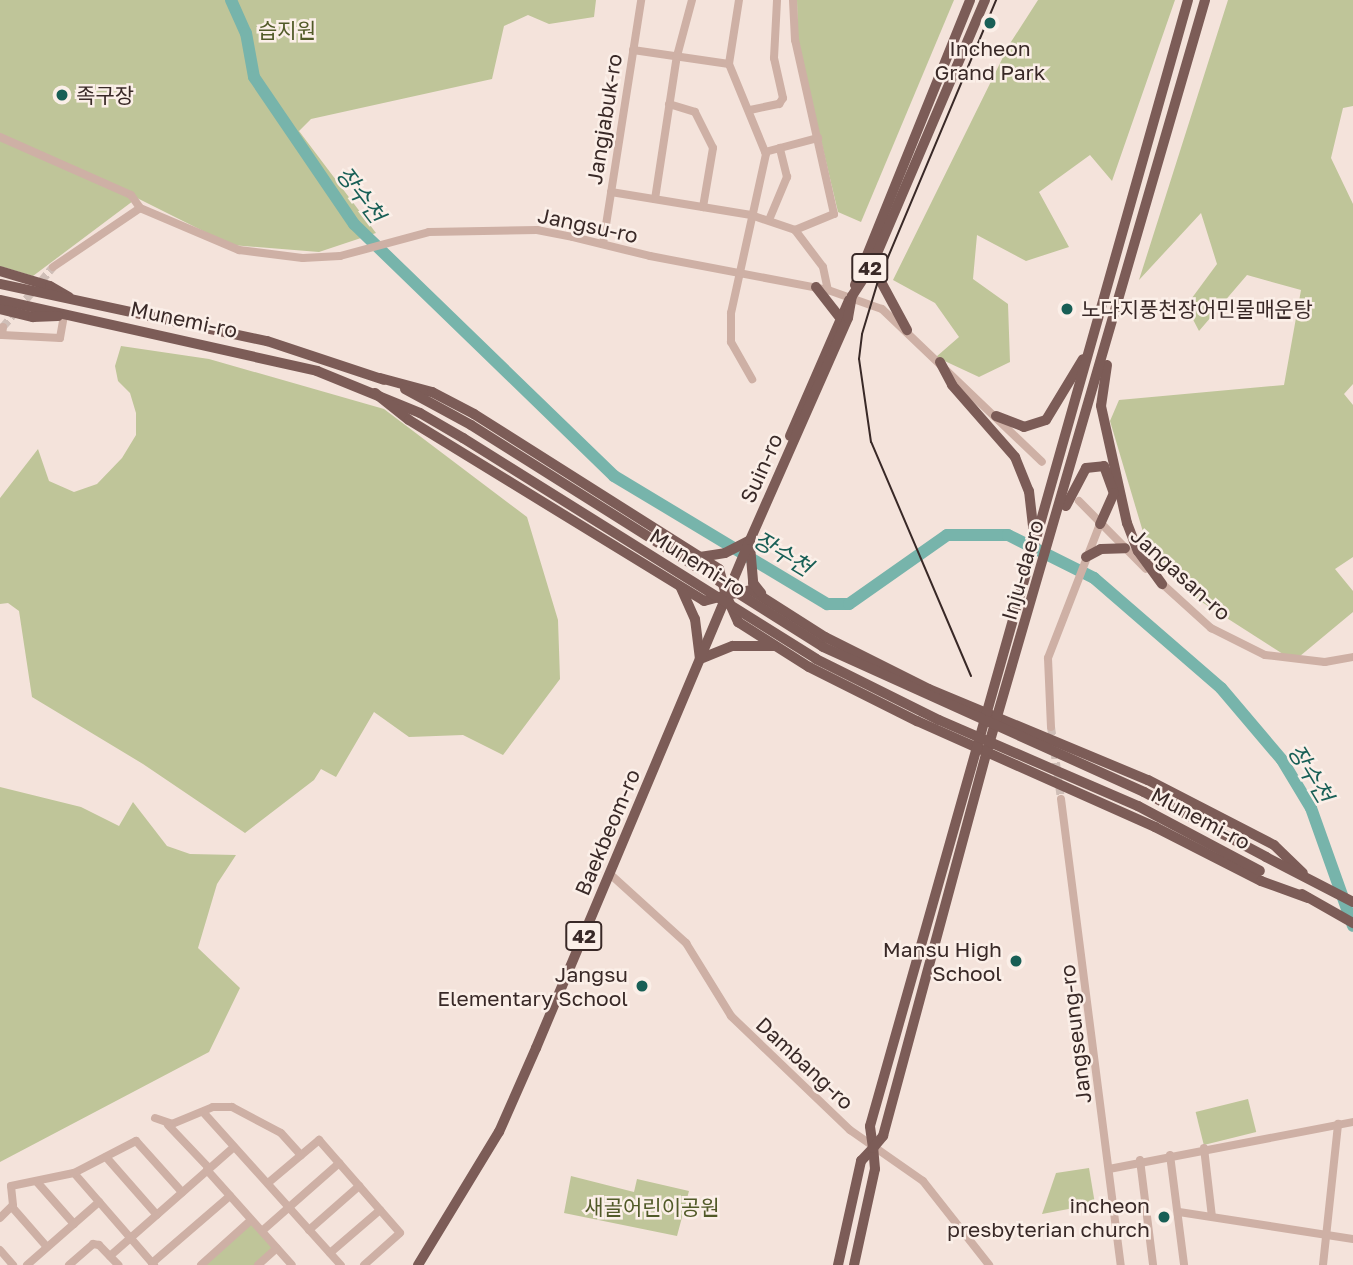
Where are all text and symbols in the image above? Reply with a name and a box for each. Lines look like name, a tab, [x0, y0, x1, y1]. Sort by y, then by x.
marker: Incheon Grand Park	[980, 13, 1000, 33]
park label: 습지원	[258, 17, 316, 43]
place label: Incheon Grand Park	[934, 35, 1046, 85]
street label: Jangjabuk-ro	[581, 52, 627, 186]
place label: 족구장	[76, 82, 134, 108]
marker: 족구장	[54, 87, 70, 103]
water label: 장수천	[331, 160, 391, 228]
street label: Jangsu-ro	[536, 202, 640, 248]
road number: 42	[851, 252, 889, 284]
street label: Munemi-ro	[128, 295, 240, 343]
place label: 노다지풍천장어민물매운탕	[1081, 296, 1313, 322]
marker: 노다지풍천장어민물매운탕	[1059, 301, 1075, 317]
street label: Suin-ro	[735, 429, 787, 507]
street label: Inju-daero	[996, 517, 1048, 623]
street label: Munemi-ro	[645, 523, 751, 601]
street label: Jangasan-ro	[1126, 523, 1236, 625]
water label: 장수천	[749, 525, 817, 581]
water label: 장수천	[1283, 739, 1339, 807]
street label: Baekbeom-ro	[569, 765, 645, 899]
street label: Munemi-ro	[1147, 781, 1255, 855]
road number: 42	[565, 920, 603, 952]
place label: Mansu High School	[883, 936, 1002, 986]
marker: Mansu High School	[1008, 953, 1024, 969]
place label: Jangsu Elementary School	[437, 961, 628, 1011]
street label: Jangseung-ro	[1054, 963, 1096, 1105]
marker: Jangsu Elementary School	[634, 978, 650, 994]
street label: Dambang-ro	[751, 1011, 859, 1115]
place label: incheon presbyterian church	[947, 1192, 1150, 1242]
park label: 새골어린이공원	[584, 1194, 720, 1220]
marker: incheon presbyterian church	[1156, 1209, 1172, 1225]

